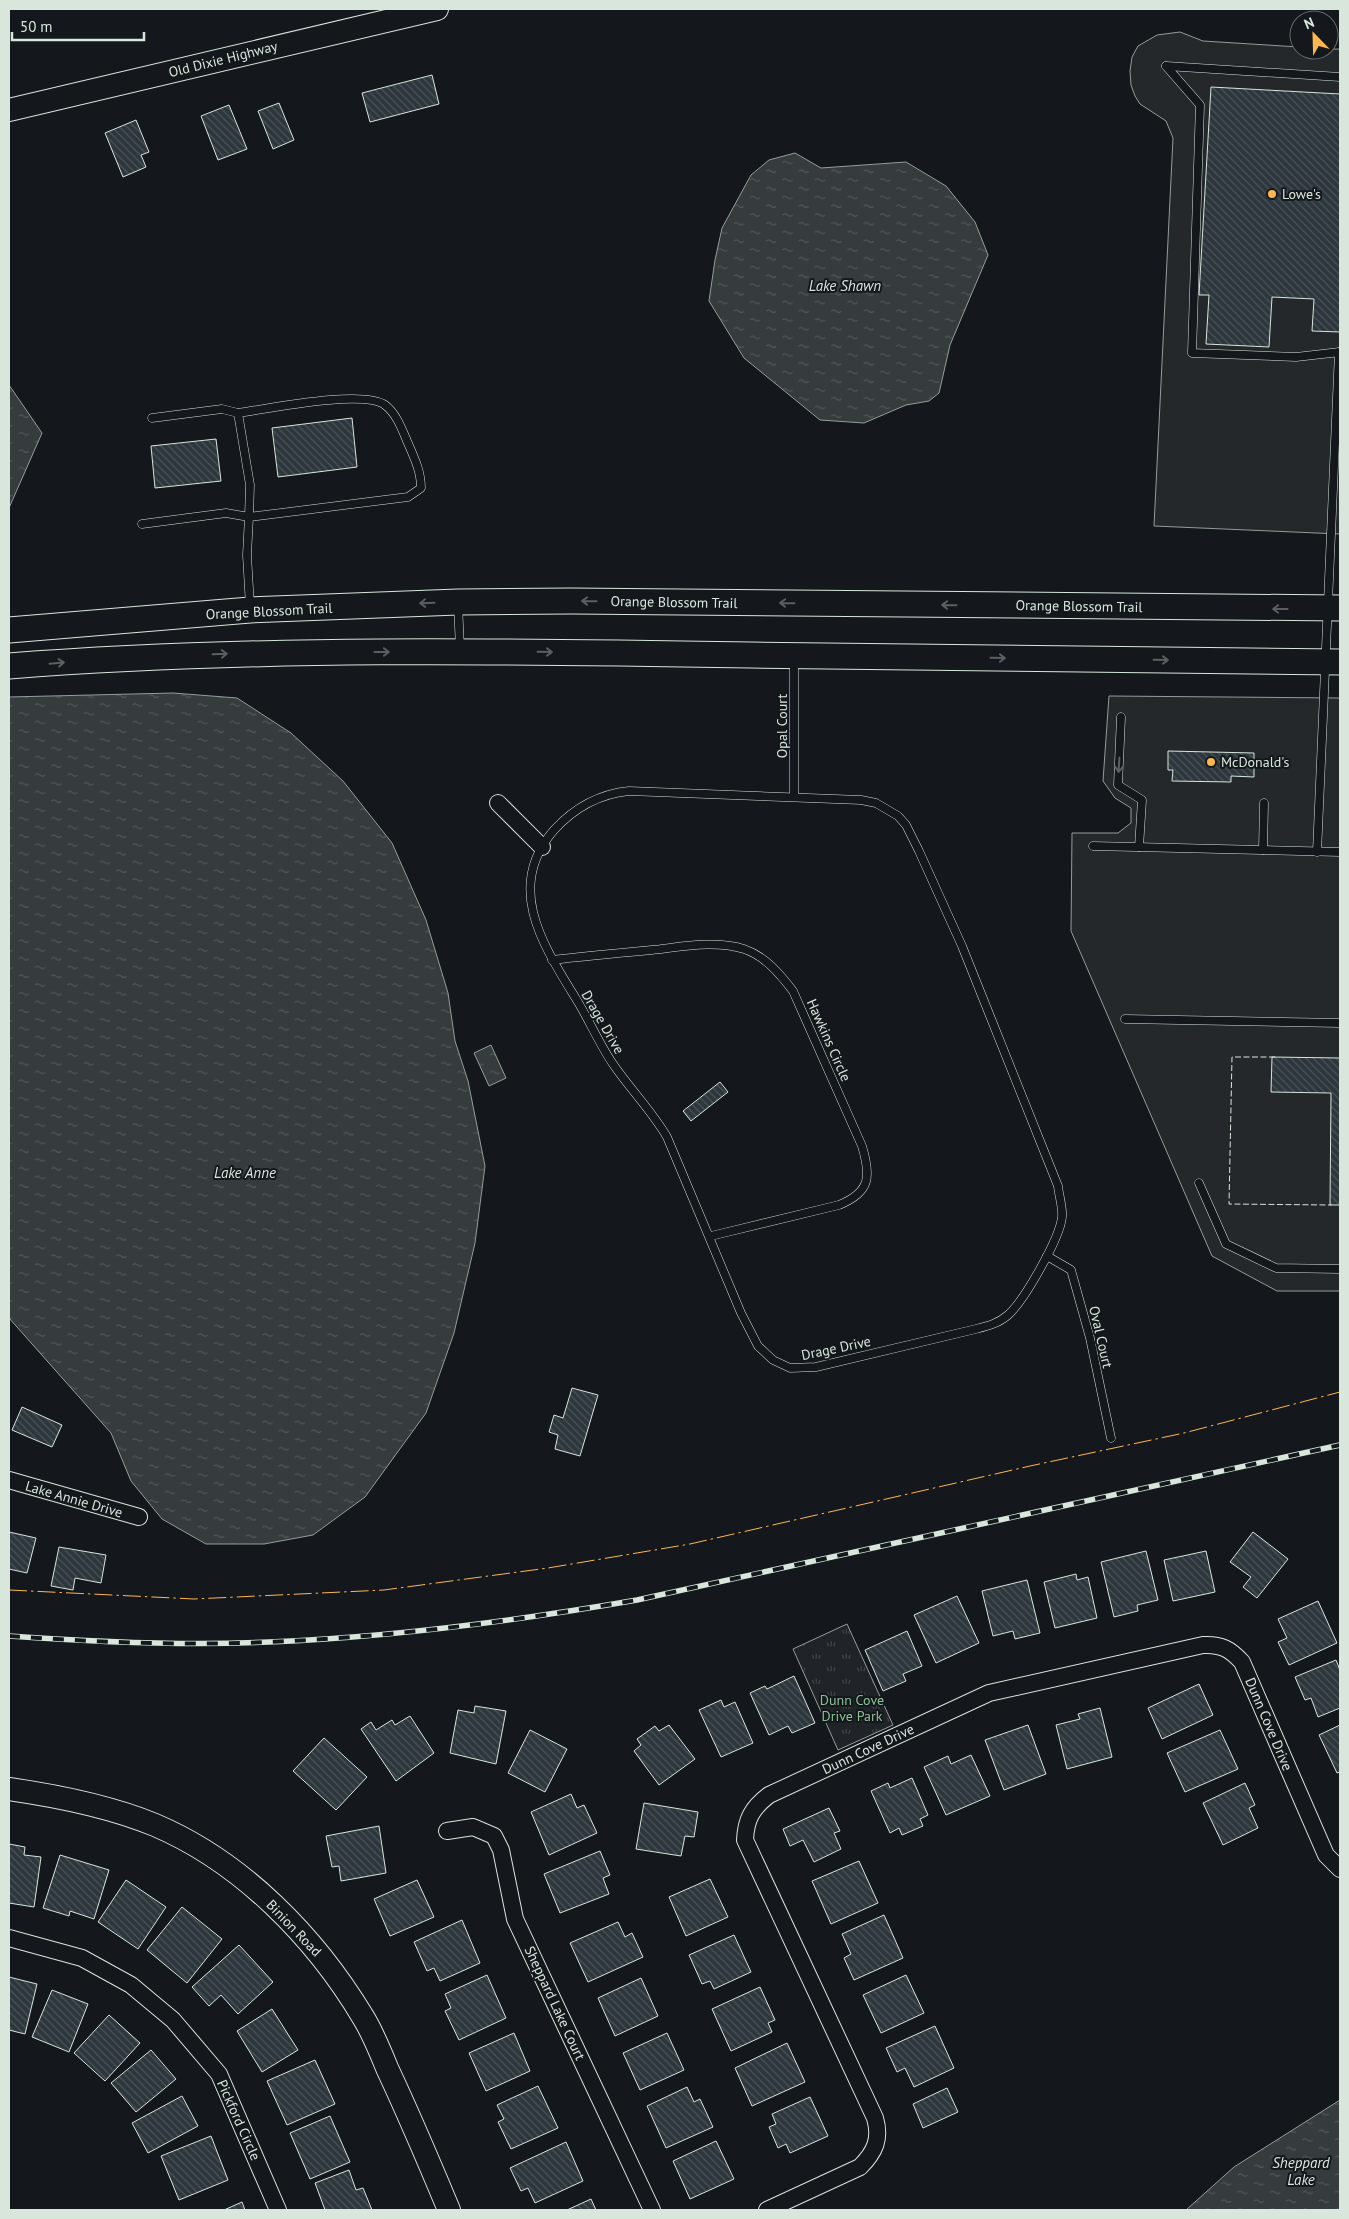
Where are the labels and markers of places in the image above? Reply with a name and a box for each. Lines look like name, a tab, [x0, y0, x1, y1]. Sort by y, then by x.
place label: Lowe's	[1282, 185, 1321, 203]
marker: Lowe's	[1266, 188, 1278, 200]
place label: McDonald's	[1221, 753, 1289, 771]
marker: McDonald's	[1205, 756, 1217, 768]

